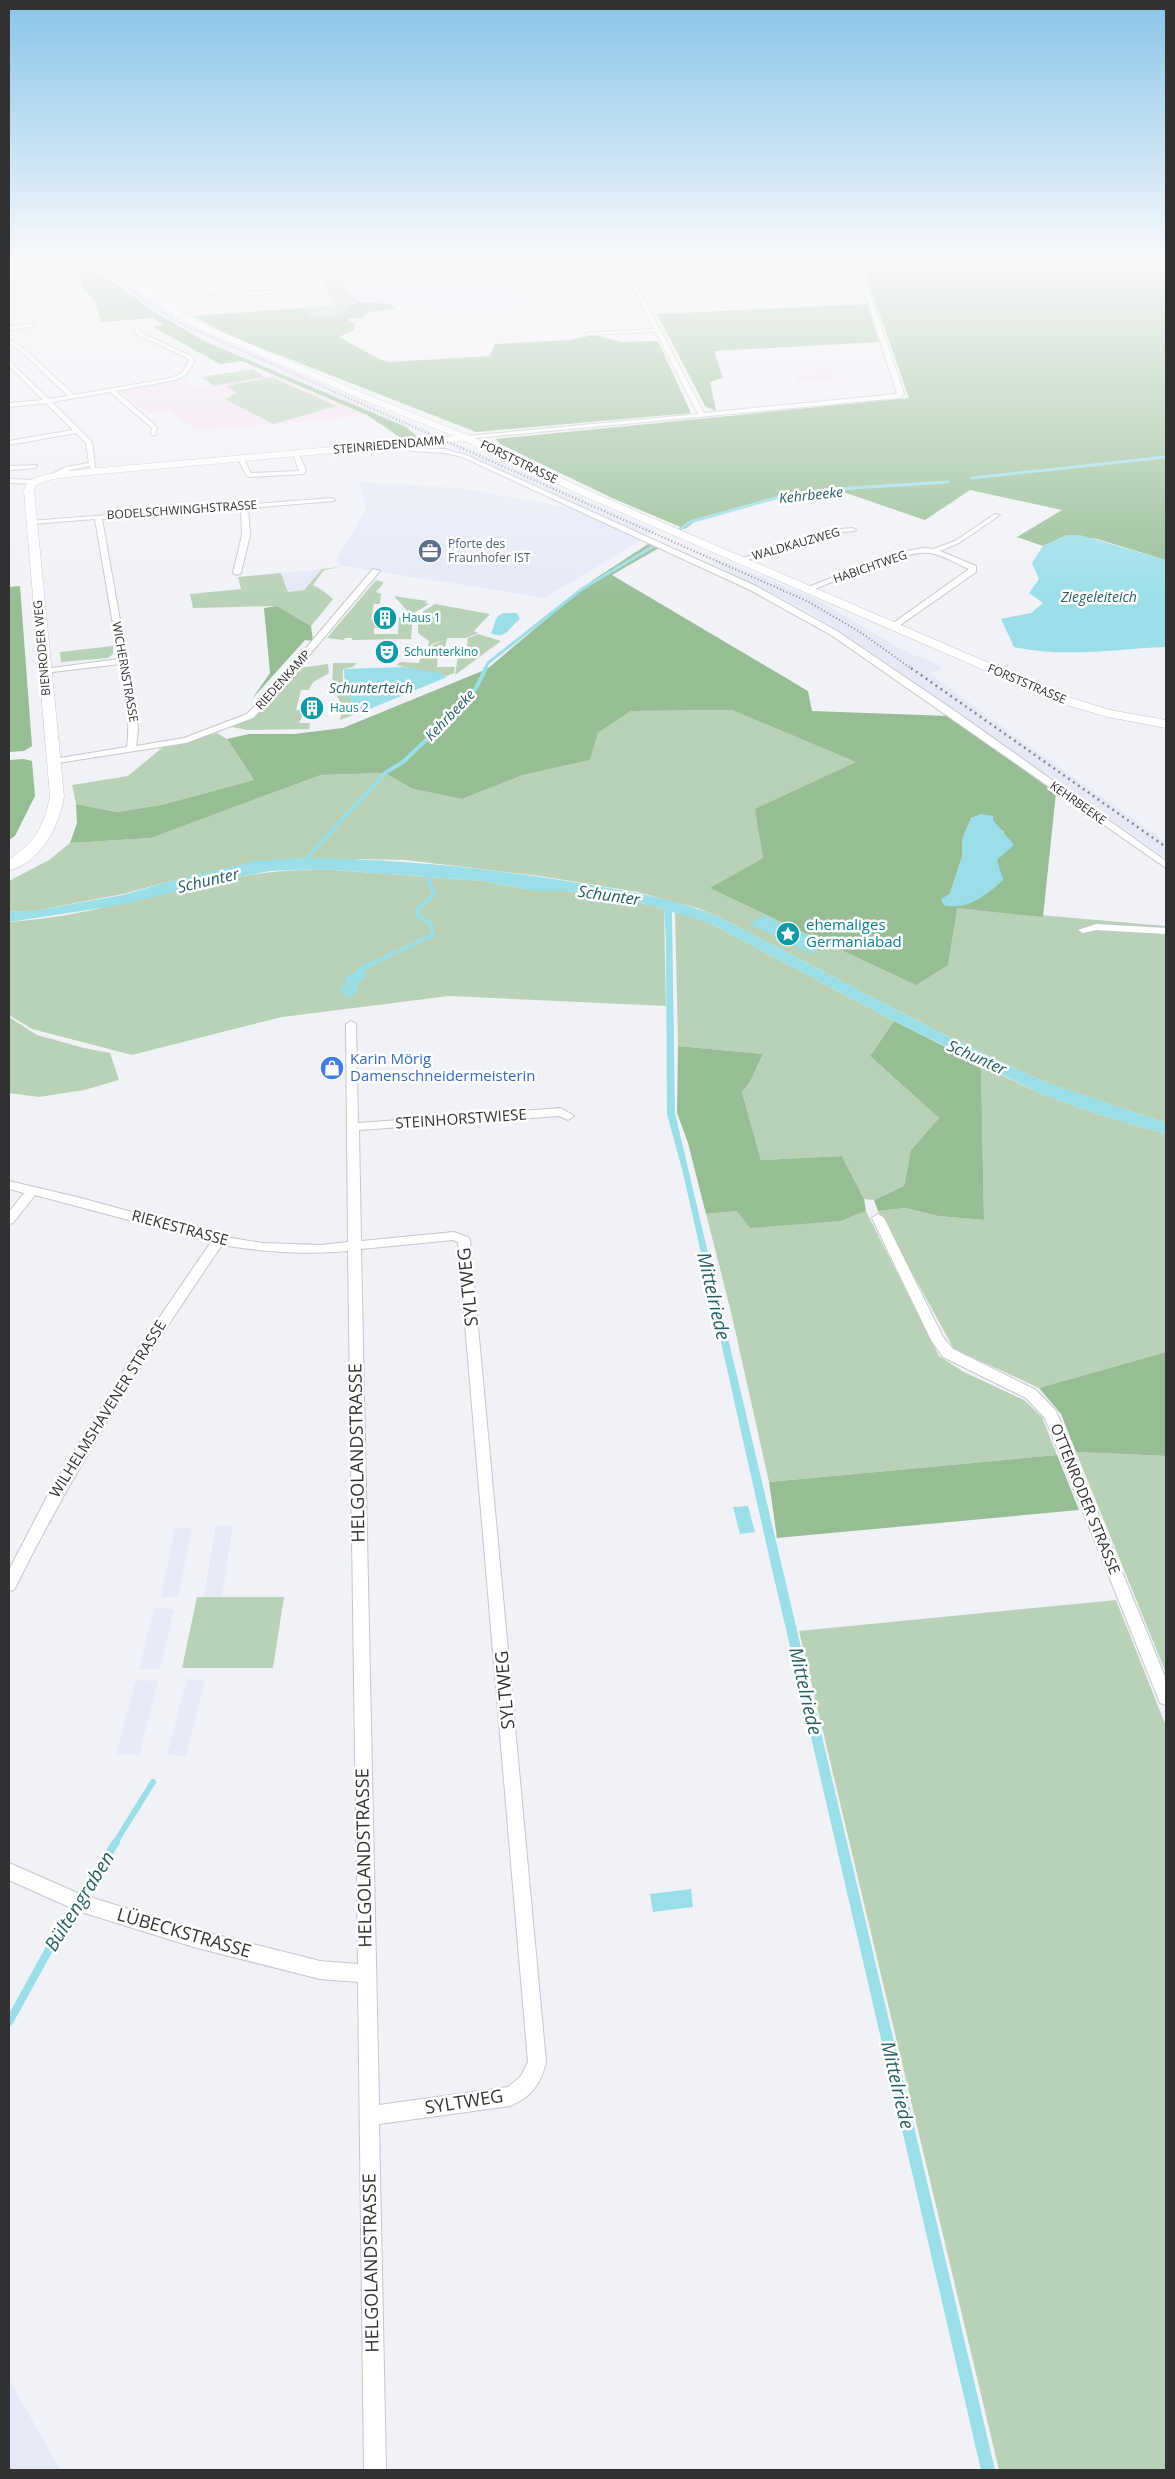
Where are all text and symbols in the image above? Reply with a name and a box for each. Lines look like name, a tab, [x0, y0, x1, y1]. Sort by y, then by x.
street label: STEINRIEDENDAMM	[332, 431, 445, 458]
street label: FORSTSTRASSE	[478, 435, 561, 488]
water label: Kehrbeeke	[778, 482, 844, 507]
street label: BODELSCHWINGHSTRASSE	[106, 496, 258, 523]
street label: WALDKAUZWEG	[750, 523, 842, 564]
place label: Pforte des Fraunhofer IST	[448, 535, 531, 566]
office icon: Pforte des Fraunhofer IST	[417, 538, 443, 564]
street label: HABICHTWEG	[831, 546, 909, 587]
water label: Ziegeleiteich	[1060, 587, 1137, 606]
street label: BIENRODER WEG	[29, 600, 54, 697]
building icon: Haus 1	[372, 605, 398, 631]
place label: Haus 1	[402, 609, 441, 626]
street label: WICHERNSTRASSE	[108, 620, 143, 724]
theatre icon: Schunterkino	[374, 639, 400, 665]
place label: Schunterkino	[404, 643, 478, 660]
street label: RIEDENKAMP	[251, 646, 314, 713]
street label: FORSTSTRASSE	[985, 659, 1069, 708]
water label: Schunterteich	[329, 678, 413, 697]
water label: Kehrbeeke	[420, 685, 479, 744]
building icon: Haus 2	[299, 695, 325, 721]
place label: Haus 2	[330, 699, 369, 716]
street label: KEHRBEEKE	[1047, 777, 1110, 828]
water label: Schunter	[175, 862, 242, 898]
water label: Schunter	[577, 880, 642, 910]
place label: ehemaliges Germaniabad	[806, 914, 902, 951]
place icon: ehemaliges Germaniabad	[775, 921, 801, 947]
water label: Schunter	[944, 1034, 1011, 1080]
place label: Karin Mörig Damenschneidermeisterin	[350, 1048, 536, 1085]
shop icon: Karin Mörig Damenschneidermeisterin	[319, 1055, 345, 1081]
street label: STEINHORSTWIESE	[395, 1103, 527, 1133]
street label: RIEKESTRASSE	[130, 1205, 231, 1250]
street label: SYLTWEG	[451, 1247, 483, 1328]
water label: Mittelriede	[691, 1249, 737, 1343]
street label: WILHELMSHAVENER STRASSE	[44, 1316, 170, 1501]
street label: HELGOLANDSTRASSE	[342, 1363, 370, 1543]
street label: OTTENRODER STRASSE	[1046, 1420, 1125, 1577]
water label: Mittelriede	[783, 1644, 829, 1738]
street label: SYLTWEG	[489, 1650, 519, 1730]
street label: HELGOLANDSTRASSE	[349, 1768, 377, 1948]
water label: Bültengraben	[38, 1846, 120, 1956]
street label: LÜBECKSTRASSE	[114, 1901, 254, 1963]
water label: Mittelriede	[875, 2038, 921, 2132]
street label: SYLTWEG	[423, 2083, 505, 2119]
street label: HELGOLANDSTRASSE	[356, 2173, 384, 2353]

